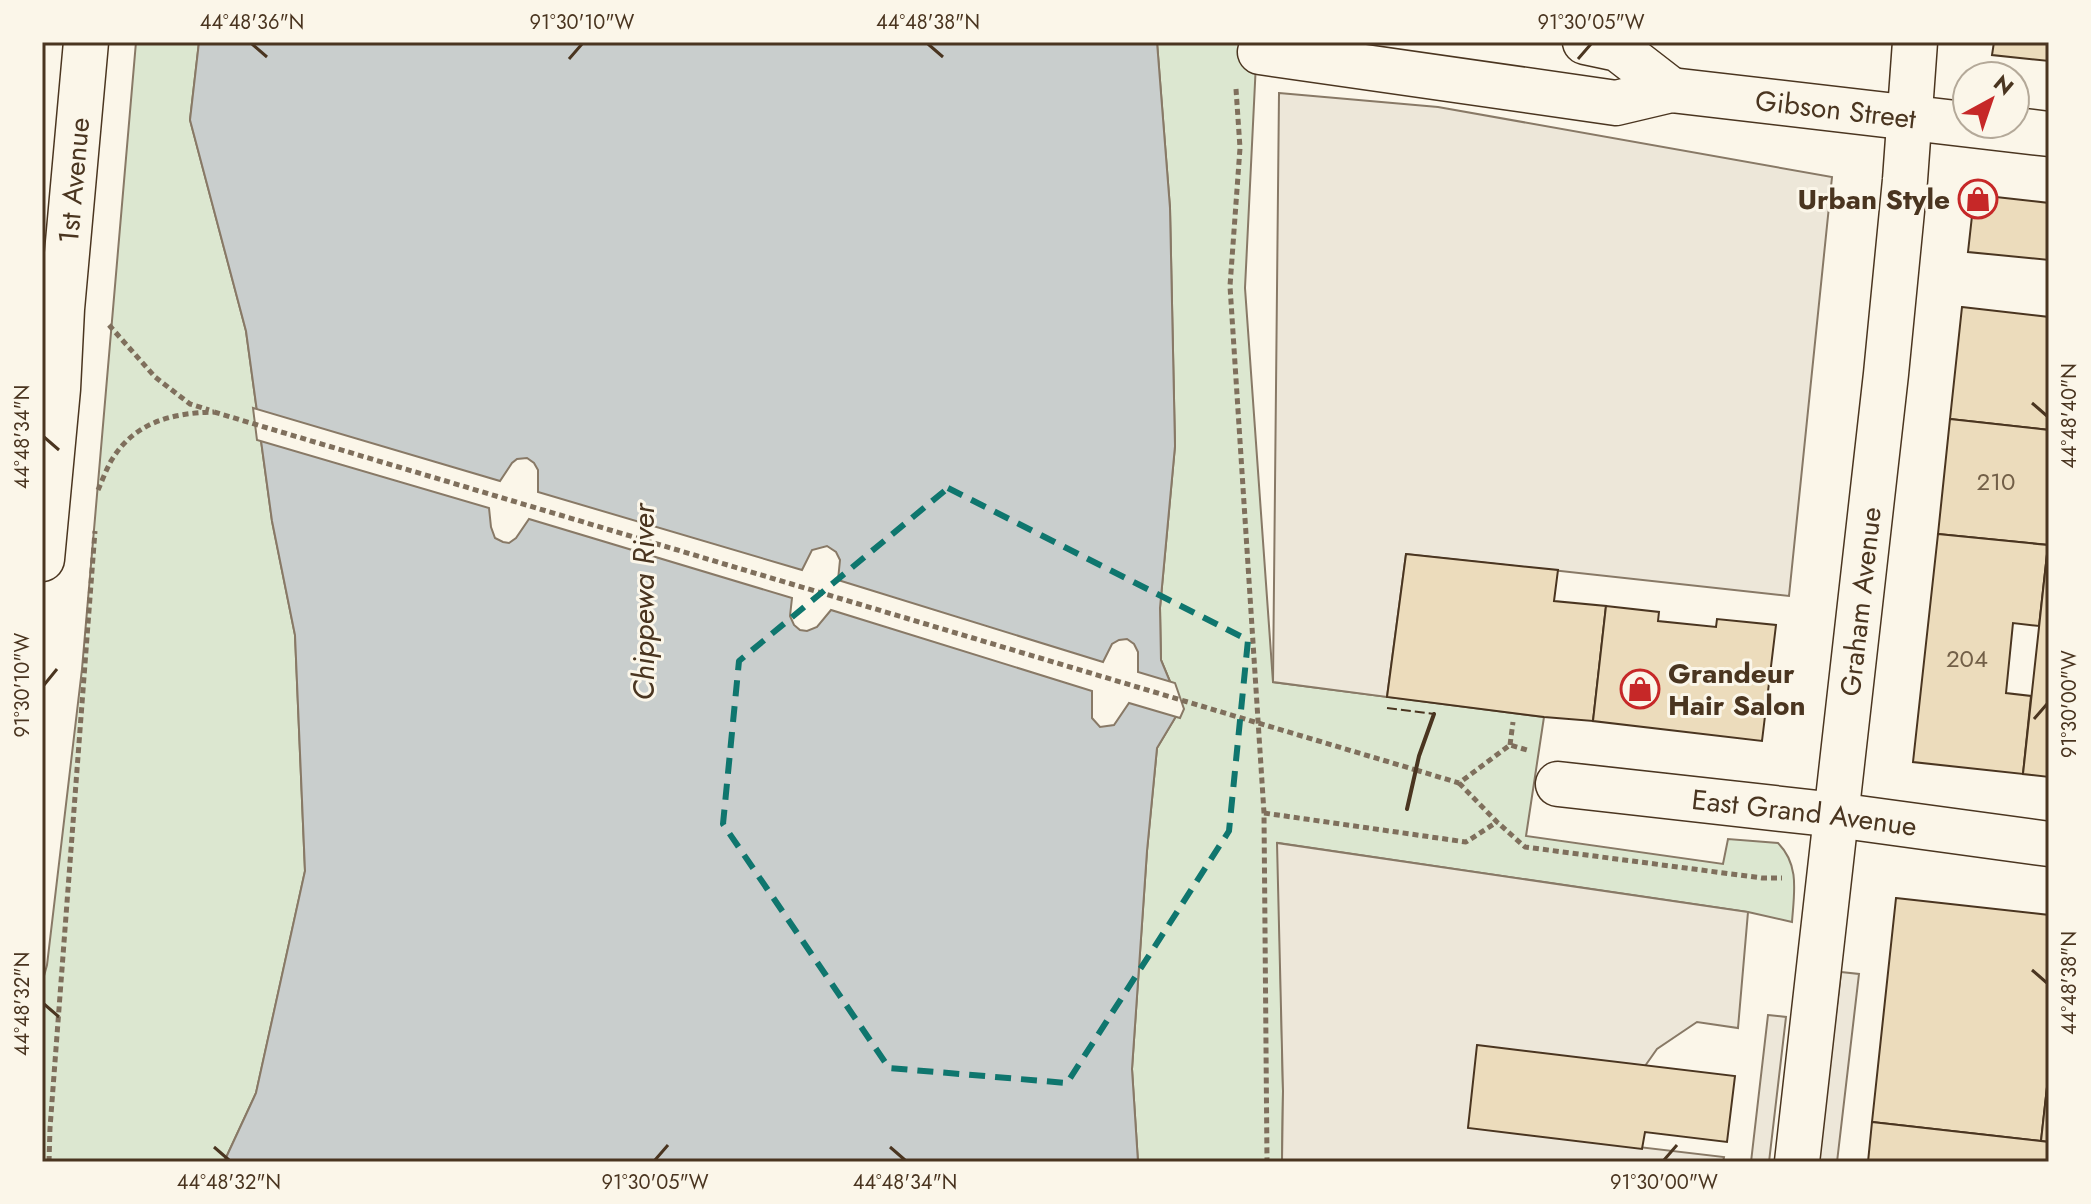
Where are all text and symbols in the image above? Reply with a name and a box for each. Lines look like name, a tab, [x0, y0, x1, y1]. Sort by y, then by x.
text: 44°48'36"N	[200, 8, 304, 37]
text: 91°30'10"W	[530, 8, 635, 37]
text: 44°48'38"N	[876, 8, 980, 37]
text: 91°30'05"W	[1537, 8, 1645, 37]
north arrow	[1951, 60, 2031, 140]
text: N	[1987, 67, 2021, 103]
street label: Gibson Street	[1753, 80, 1919, 139]
street label: 1st Avenue	[48, 116, 100, 245]
shop icon: Urban Style	[1957, 178, 1999, 220]
place label: Urban Style	[1797, 179, 1950, 220]
text: 44°48'40"N	[2055, 363, 2084, 469]
text: 44°48'34"N	[8, 385, 37, 489]
house number: 210	[1977, 464, 2015, 499]
water label: Chippewa River	[622, 501, 665, 701]
street label: Graham Avenue	[1830, 505, 1892, 699]
text: 91°30'10"W	[8, 632, 37, 737]
house number: 204	[1946, 641, 1988, 676]
text: 91°30'00"W	[2055, 650, 2084, 758]
place label: Grandeur Hair Salon	[1668, 653, 1806, 726]
shop icon: Grandeur Hair Salon	[1619, 668, 1661, 710]
street label: East Grand Avenue	[1690, 779, 1919, 847]
text: 44°48'38"N	[2055, 931, 2084, 1035]
text: 44°48'32"N	[8, 952, 37, 1056]
text: 44°48'32"N	[177, 1168, 281, 1197]
text: 91°30'05"W	[601, 1168, 709, 1197]
text: 44°48'34"N	[853, 1168, 957, 1197]
text: 91°30'00"W	[1610, 1168, 1718, 1197]

